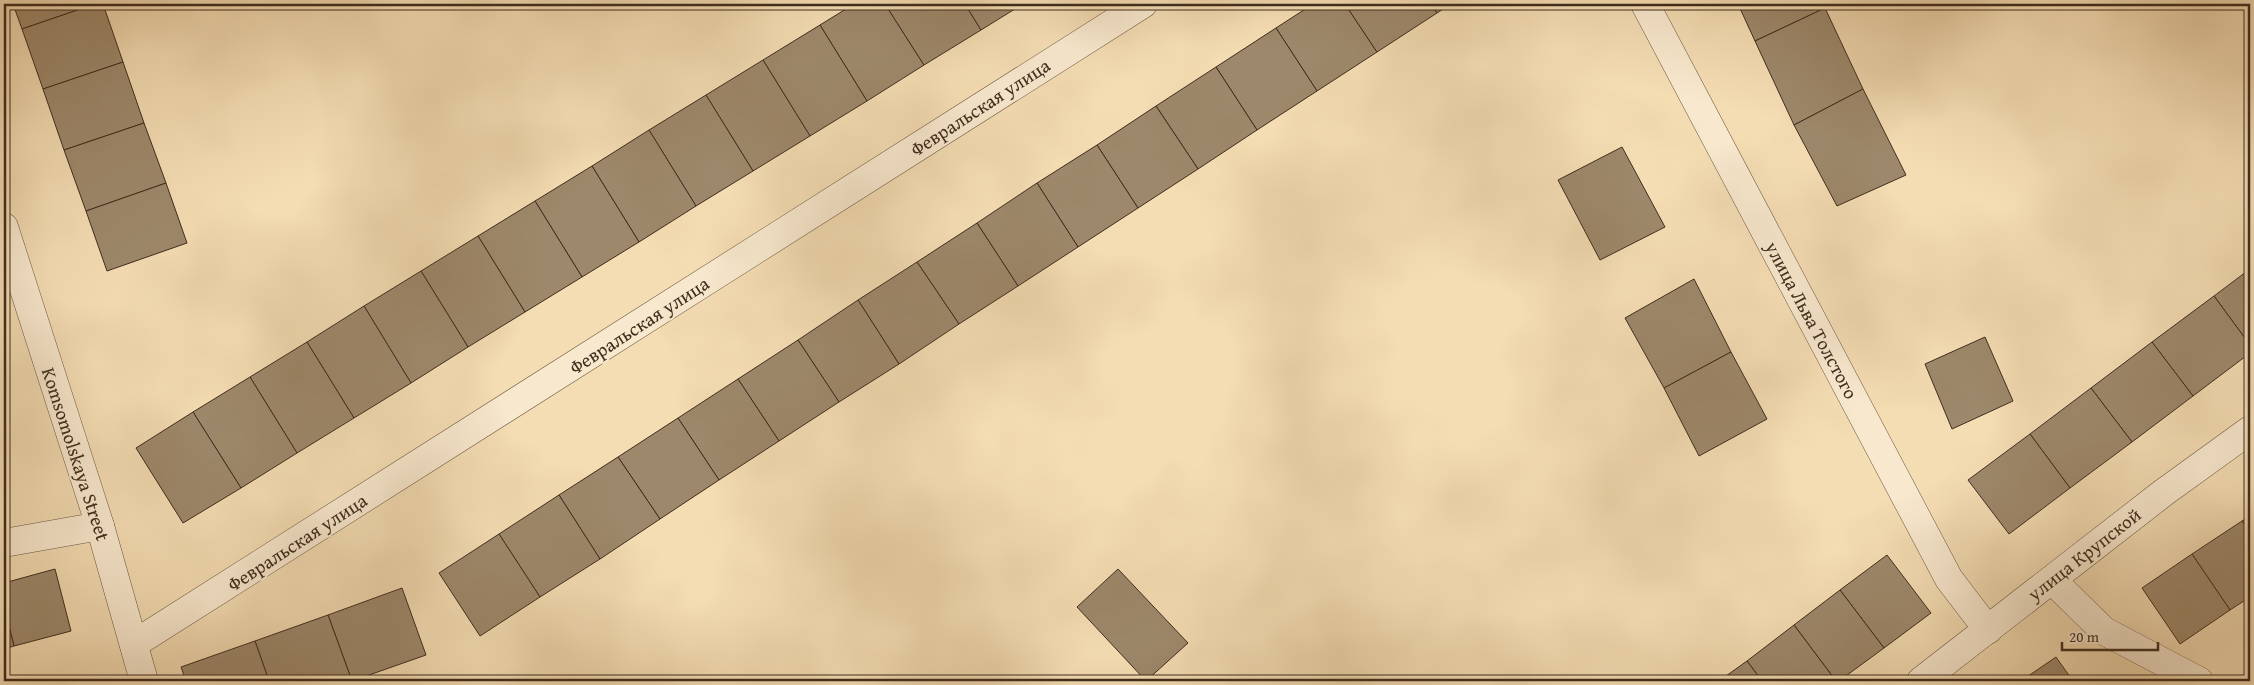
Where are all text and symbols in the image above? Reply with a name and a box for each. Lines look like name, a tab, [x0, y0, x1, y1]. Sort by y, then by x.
street label: Февральская улица	[905, 51, 1055, 163]
street label: улица Льва Толстого	[1758, 235, 1865, 404]
street label: Февральская улица	[564, 269, 714, 381]
street label: Komsomolskaya Street	[35, 364, 117, 545]
street label: Февральская улица	[222, 486, 372, 598]
street label: улица Крупской	[2021, 501, 2147, 608]
scale bar	[2062, 620, 2158, 652]
text: 20 m	[2069, 626, 2100, 647]

